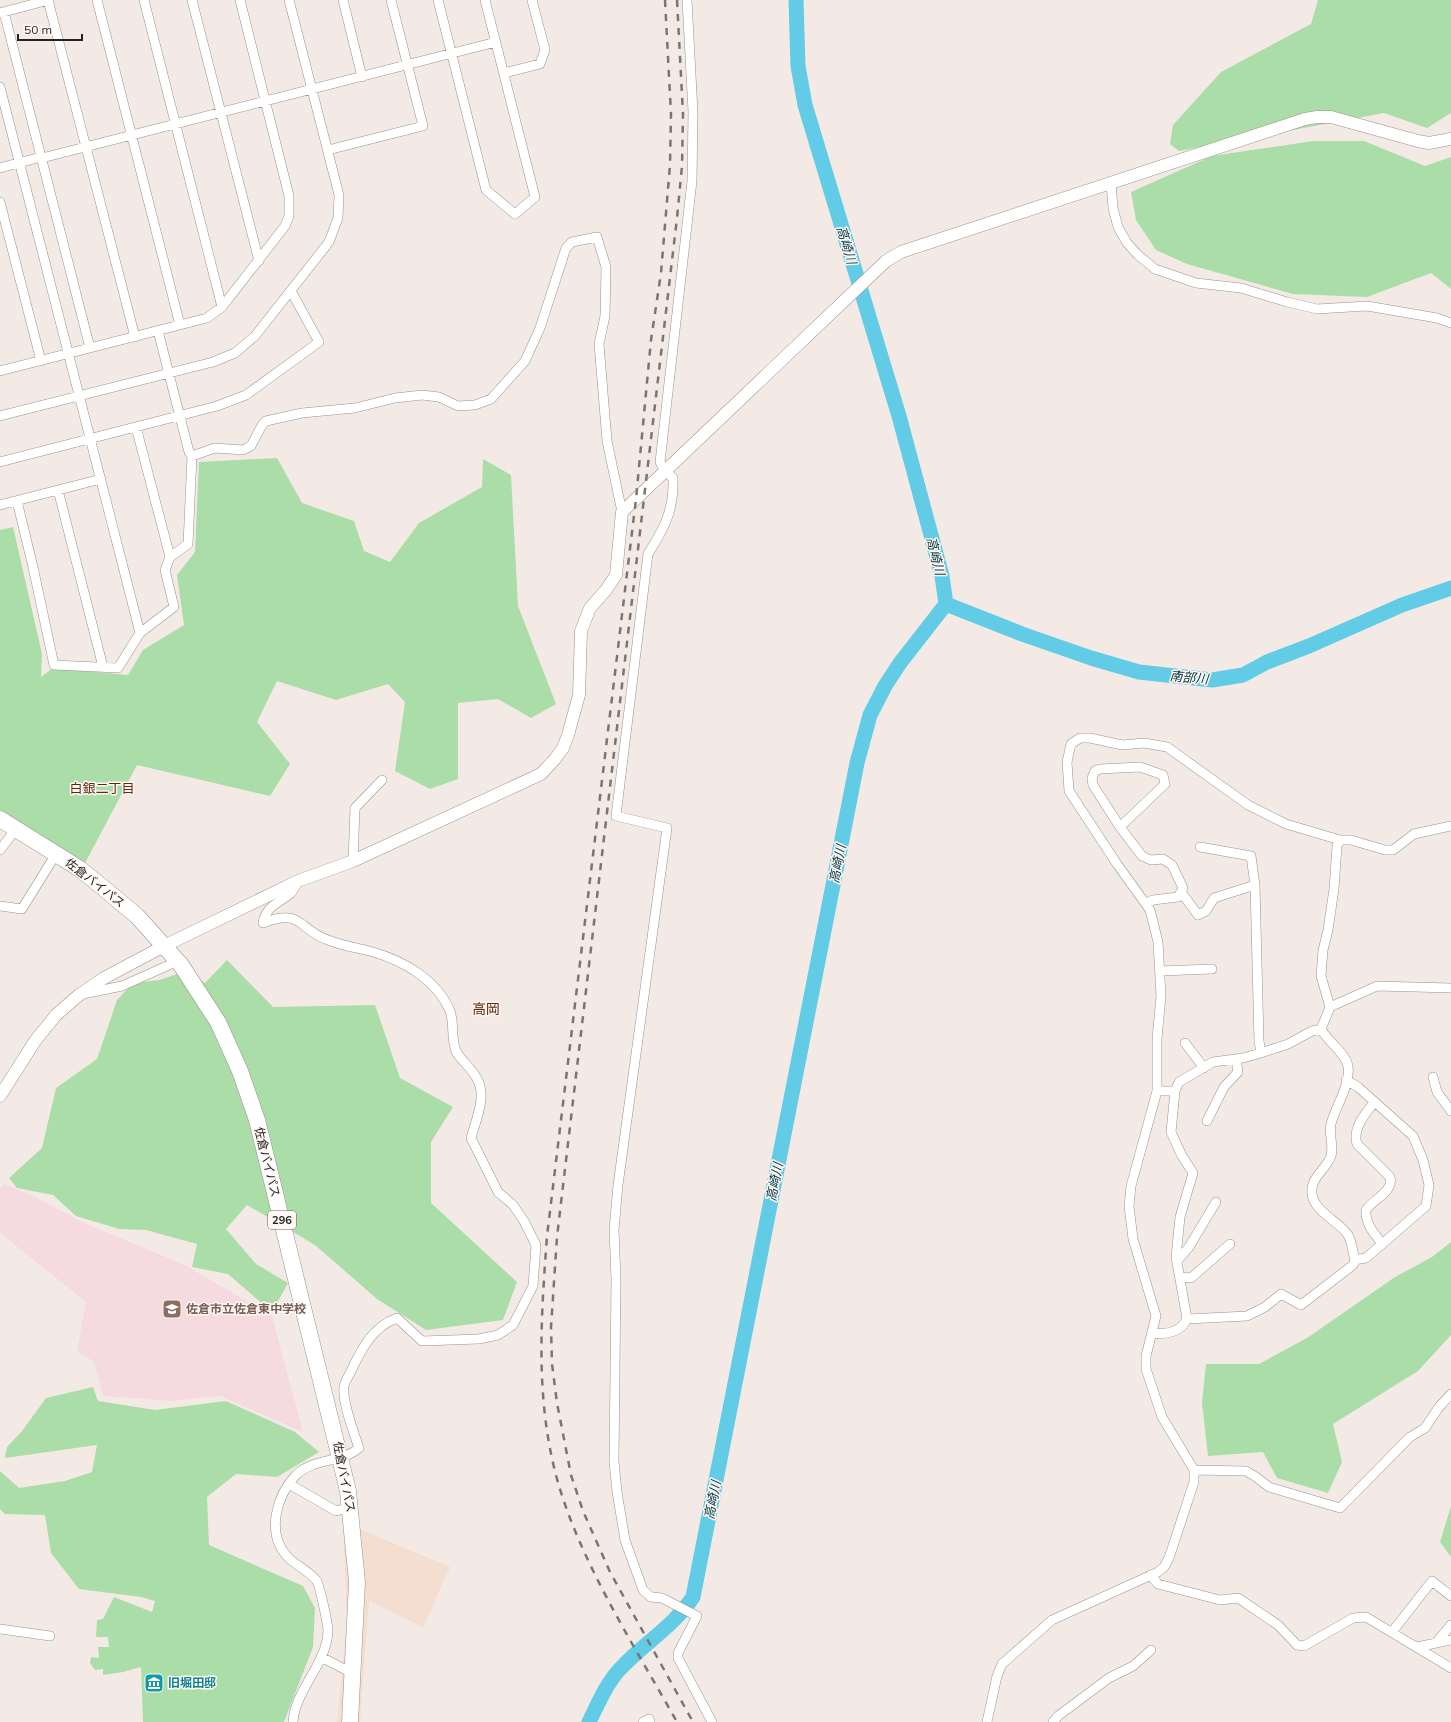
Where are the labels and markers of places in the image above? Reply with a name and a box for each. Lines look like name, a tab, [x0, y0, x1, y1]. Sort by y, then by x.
school or university icon: 佐倉市立佐倉東中学校	[161, 1298, 183, 1320]
place label: 佐倉市立佐倉東中学校	[186, 1301, 306, 1316]
museum icon: 旧堀田邸	[143, 1672, 165, 1694]
place label: 旧堀田邸	[168, 1675, 216, 1690]

